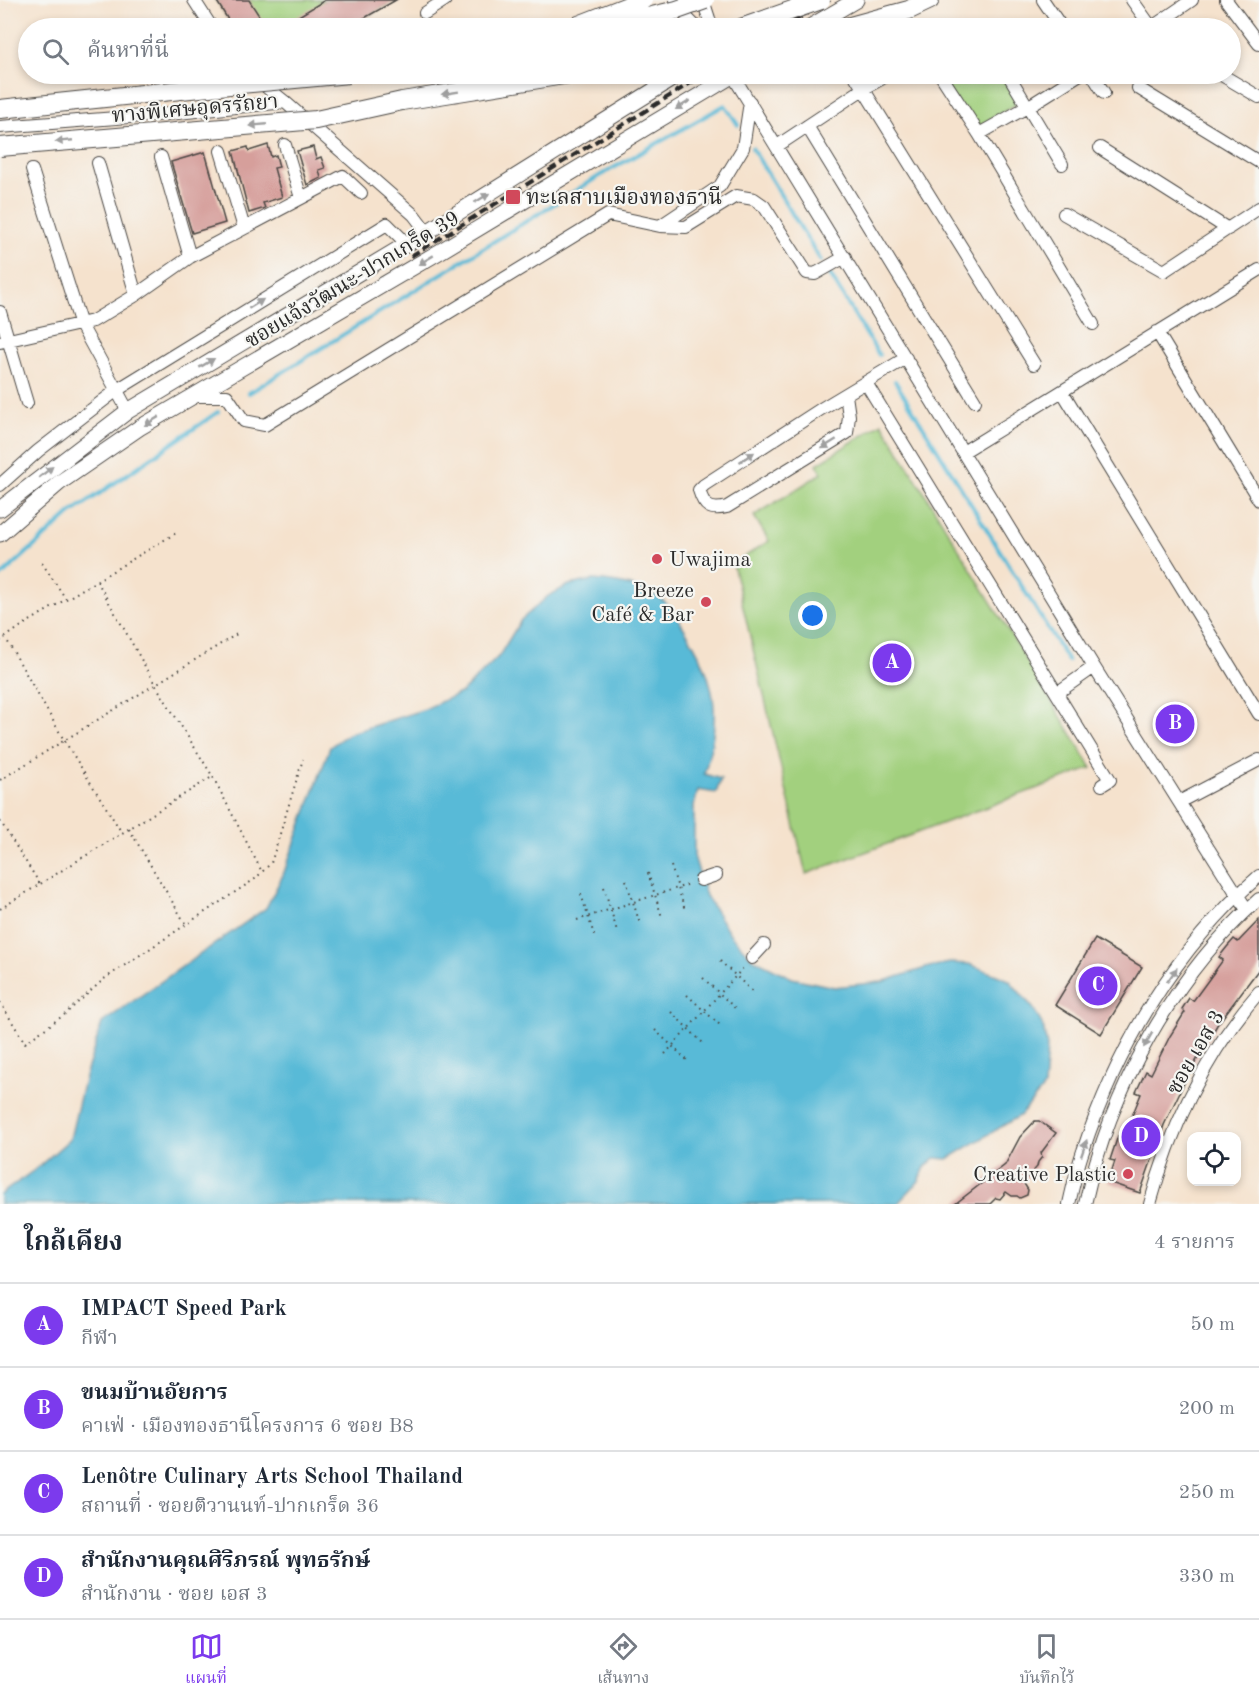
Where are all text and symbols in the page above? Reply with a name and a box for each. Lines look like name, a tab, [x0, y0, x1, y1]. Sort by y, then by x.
search box	[18, 18, 1241, 84]
icon: search	[39, 35, 72, 68]
text: ค้นหาที่นี่	[87, 40, 169, 62]
one-way arrow	[441, 89, 460, 98]
street label: ทางพิเศษอุดรรัถยา	[111, 90, 279, 129]
one-way arrow	[675, 99, 691, 110]
one-way arrow	[249, 120, 268, 130]
one-way arrow	[55, 136, 74, 146]
place label: ทะเลสาบเมืองทองธานี	[526, 185, 722, 209]
marker: ทะเลสาบเมืองทองธานี	[504, 188, 522, 206]
one-way arrow	[474, 192, 490, 203]
street label: ซอยแจ้งวัฒนะ-ปากเกร็ด 39	[240, 205, 464, 353]
one-way arrow	[418, 254, 434, 265]
one-way arrow	[248, 299, 264, 310]
one-way arrow	[199, 357, 215, 368]
one-way arrow	[143, 416, 160, 426]
one-way arrow	[821, 438, 837, 449]
one-way arrow	[739, 452, 755, 463]
one-way arrow	[38, 467, 53, 479]
place label: Uwajima	[669, 550, 751, 571]
marker: Uwajima	[650, 552, 664, 566]
place label: Breeze Café & Bar	[591, 581, 694, 626]
marker: Breeze Café & Bar	[699, 595, 713, 609]
your location	[798, 601, 827, 630]
pin: A	[872, 640, 912, 686]
pin: B	[1156, 702, 1194, 746]
pin: C	[1078, 964, 1118, 1008]
one-way arrow	[1166, 967, 1178, 983]
street label: ซอย เอส 3	[1164, 1007, 1229, 1099]
one-way arrow	[1143, 1032, 1153, 1049]
pin: D	[1122, 1114, 1160, 1160]
map controls	[1187, 1132, 1241, 1186]
button: locate	[1187, 1132, 1241, 1186]
one-way arrow	[1080, 1138, 1089, 1156]
place label: Creative Plastic	[973, 1165, 1116, 1186]
marker: Creative Plastic	[1121, 1167, 1135, 1181]
text: ใกล้เคียง	[24, 1230, 123, 1256]
text: 4 รายการ	[1154, 1233, 1235, 1253]
text: IMPACT Speed Park	[81, 1298, 287, 1320]
text: A	[36, 1315, 51, 1335]
text: 50 m	[1190, 1315, 1235, 1335]
text: กีฬา	[81, 1329, 117, 1349]
text: ขนมบ้านอัยการ	[81, 1382, 228, 1404]
text: B	[36, 1399, 51, 1419]
text: 200 m	[1179, 1399, 1235, 1419]
text: คาเฟ่ · เมืองทองธานีโครงการ 6 ซอย B8	[81, 1417, 414, 1437]
text: Lenôtre Culinary Arts School Thailand	[81, 1466, 463, 1488]
text: C	[37, 1483, 50, 1503]
text: 250 m	[1179, 1483, 1235, 1503]
text: สถานที่ · ซอยติวานนท์-ปากเกร็ด 36	[81, 1497, 379, 1517]
text: สำนักงานคุณศิริภรณ์ พุทธรักษ์	[81, 1550, 370, 1572]
text: D	[36, 1567, 51, 1587]
text: 330 m	[1179, 1567, 1235, 1587]
text: สำนักงาน · ซอย เอส 3	[81, 1585, 268, 1605]
tab: แผนที่	[185, 1630, 227, 1692]
tab: เส้นทาง	[597, 1630, 649, 1692]
tab: บันทึกไว้	[1019, 1630, 1074, 1692]

